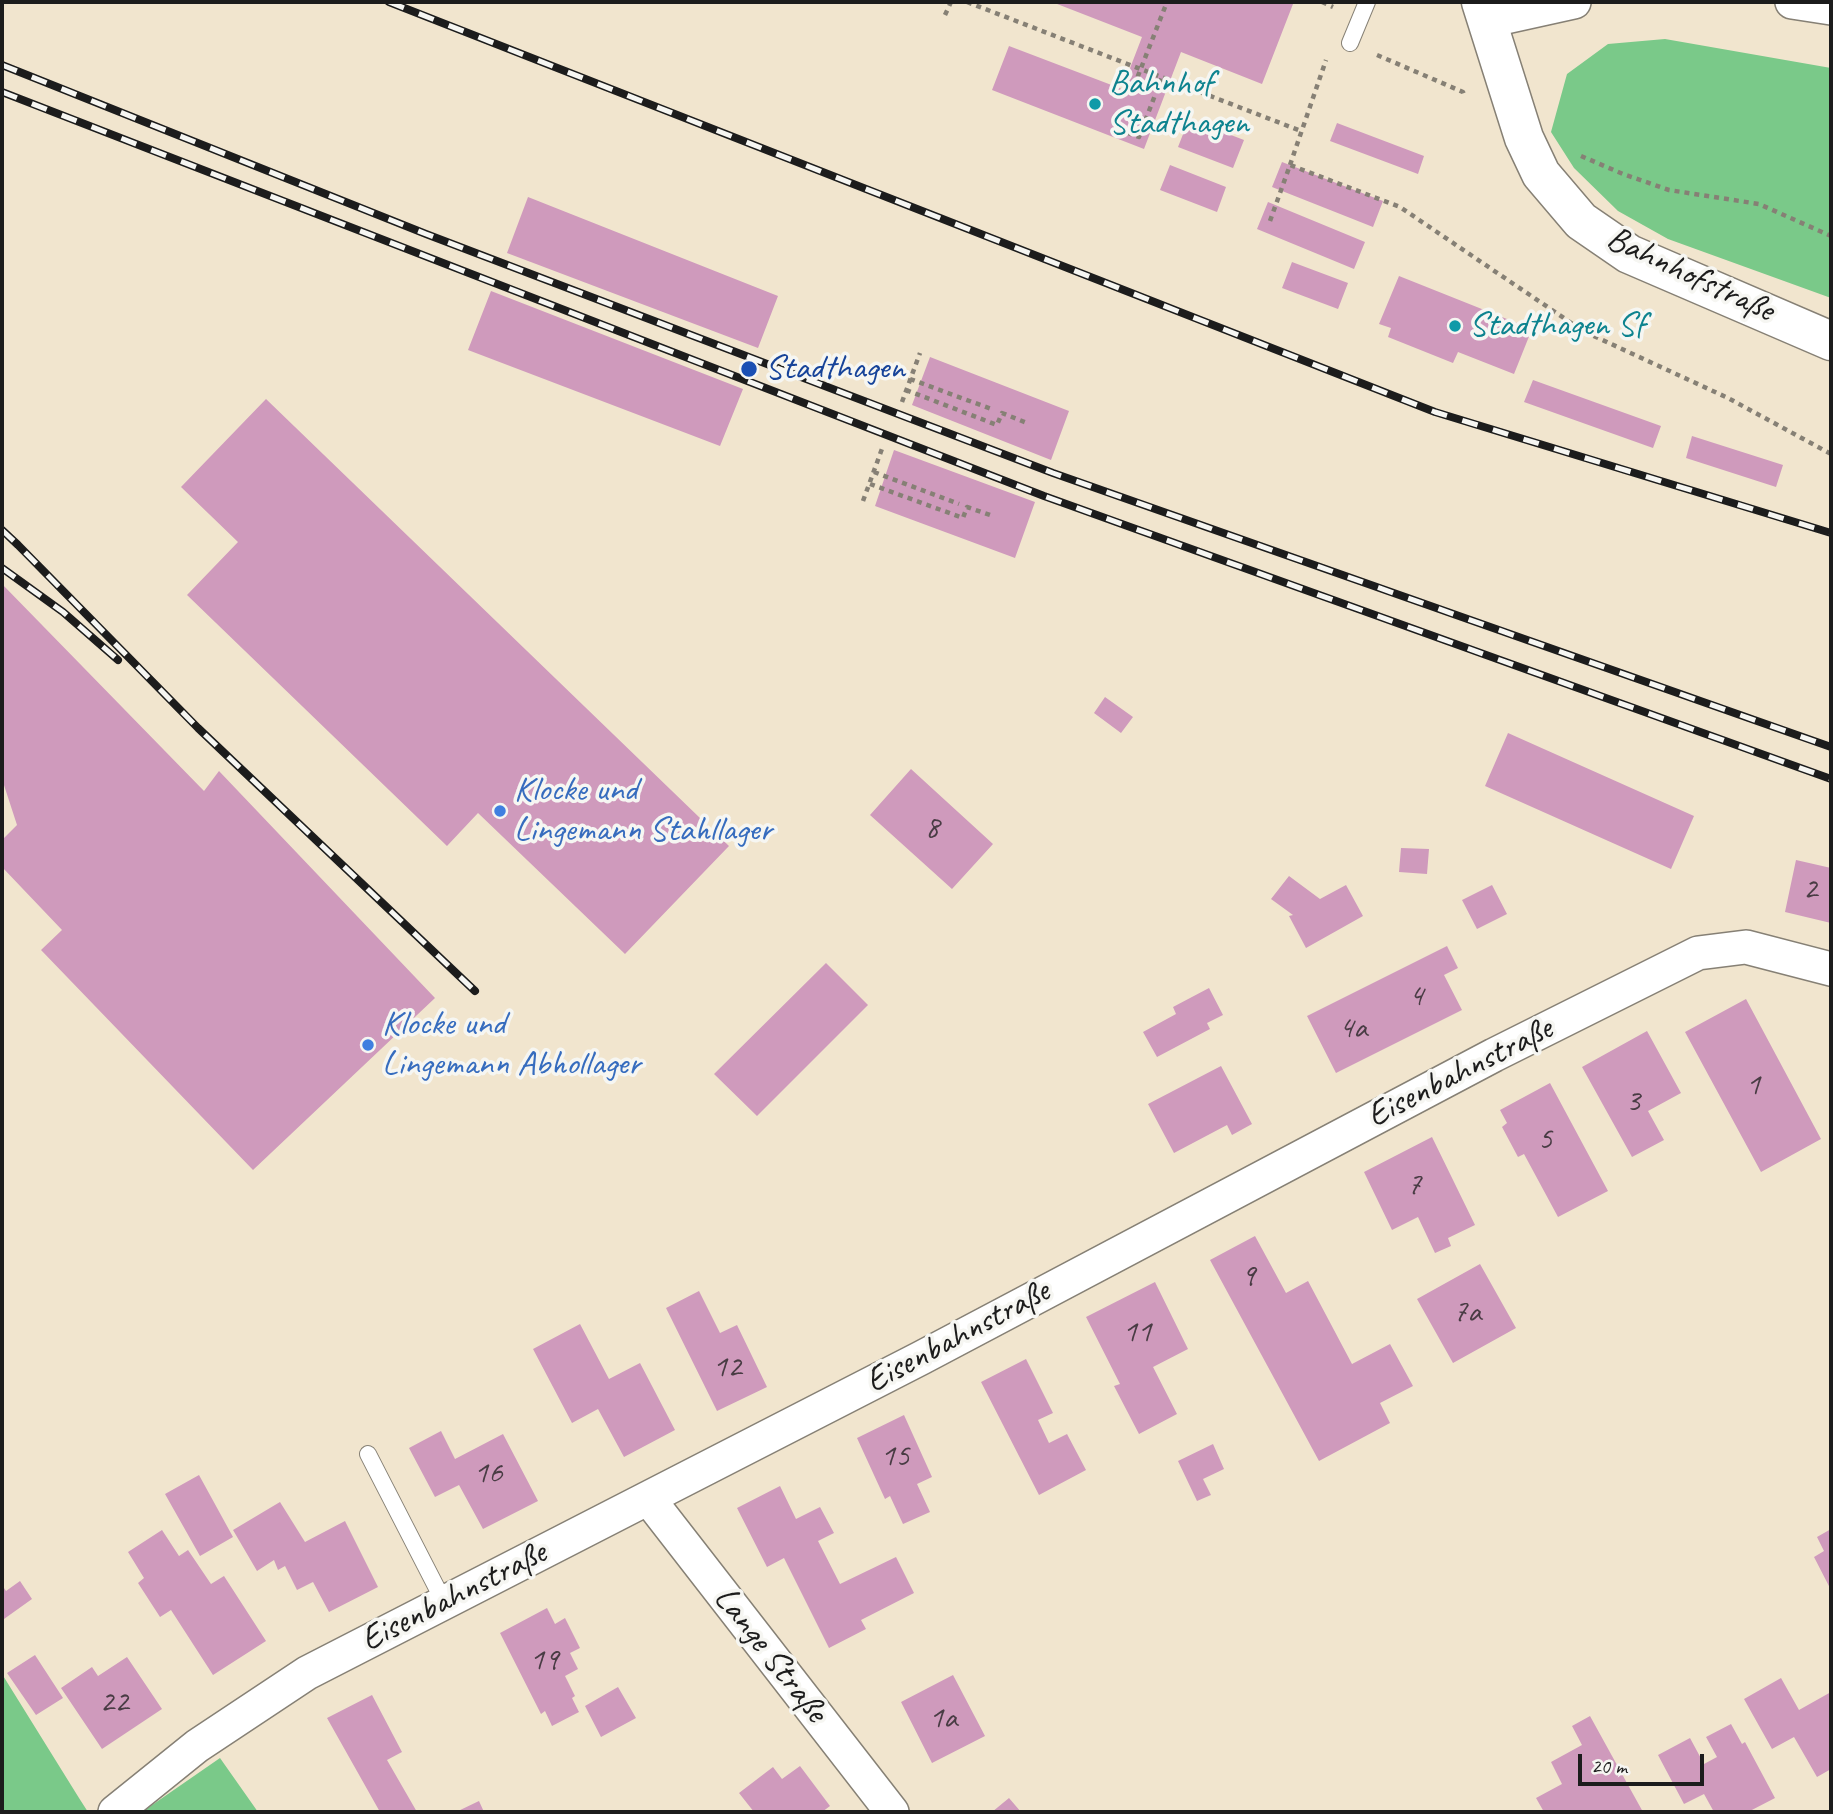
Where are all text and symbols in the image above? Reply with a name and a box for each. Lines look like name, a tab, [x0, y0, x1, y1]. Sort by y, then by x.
place label: Bahnhof Stadthagen	[1109, 63, 1249, 145]
marker: Bahnhof Stadthagen	[1087, 96, 1103, 112]
street label: Bahnhofstraße	[1600, 218, 1780, 332]
place label: Stadthagen Sf	[1469, 305, 1645, 347]
marker: Stadthagen Sf	[1447, 318, 1463, 334]
place label: Stadthagen	[765, 348, 905, 390]
marker: Stadthagen	[739, 359, 759, 379]
place label: Klocke und Lingemann Stahllager	[514, 770, 772, 852]
marker: Klocke und Lingemann Stahllager	[492, 803, 508, 819]
house number: 8	[925, 810, 939, 848]
house number: 2	[1803, 871, 1817, 909]
house number: 4	[1409, 978, 1423, 1016]
place label: Klocke und Lingemann Abhollager	[382, 1004, 641, 1086]
street label: Eisenbahnstraße	[1360, 1008, 1560, 1138]
house number: 4a	[1339, 1010, 1367, 1048]
marker: Klocke und Lingemann Abhollager	[360, 1037, 376, 1053]
house number: 1	[1746, 1067, 1760, 1105]
house number: 3	[1626, 1083, 1640, 1121]
house number: 5	[1538, 1121, 1552, 1159]
house number: 7	[1407, 1167, 1421, 1205]
house number: 9	[1241, 1258, 1255, 1296]
street label: Eisenbahnstraße	[859, 1271, 1057, 1403]
house number: 7a	[1453, 1294, 1481, 1332]
house number: 11	[1123, 1314, 1151, 1352]
house number: 12	[713, 1349, 741, 1387]
house number: 15	[881, 1438, 909, 1476]
house number: 16	[474, 1455, 502, 1493]
street label: Eisenbahnstraße	[354, 1532, 554, 1662]
street label: Lange Straße	[704, 1579, 836, 1731]
house number: 19	[530, 1642, 558, 1680]
house number: 22	[100, 1684, 128, 1722]
house number: 1a	[929, 1700, 957, 1738]
scale bar	[1581, 1741, 1707, 1785]
text: 20 m	[1591, 1753, 1627, 1779]

